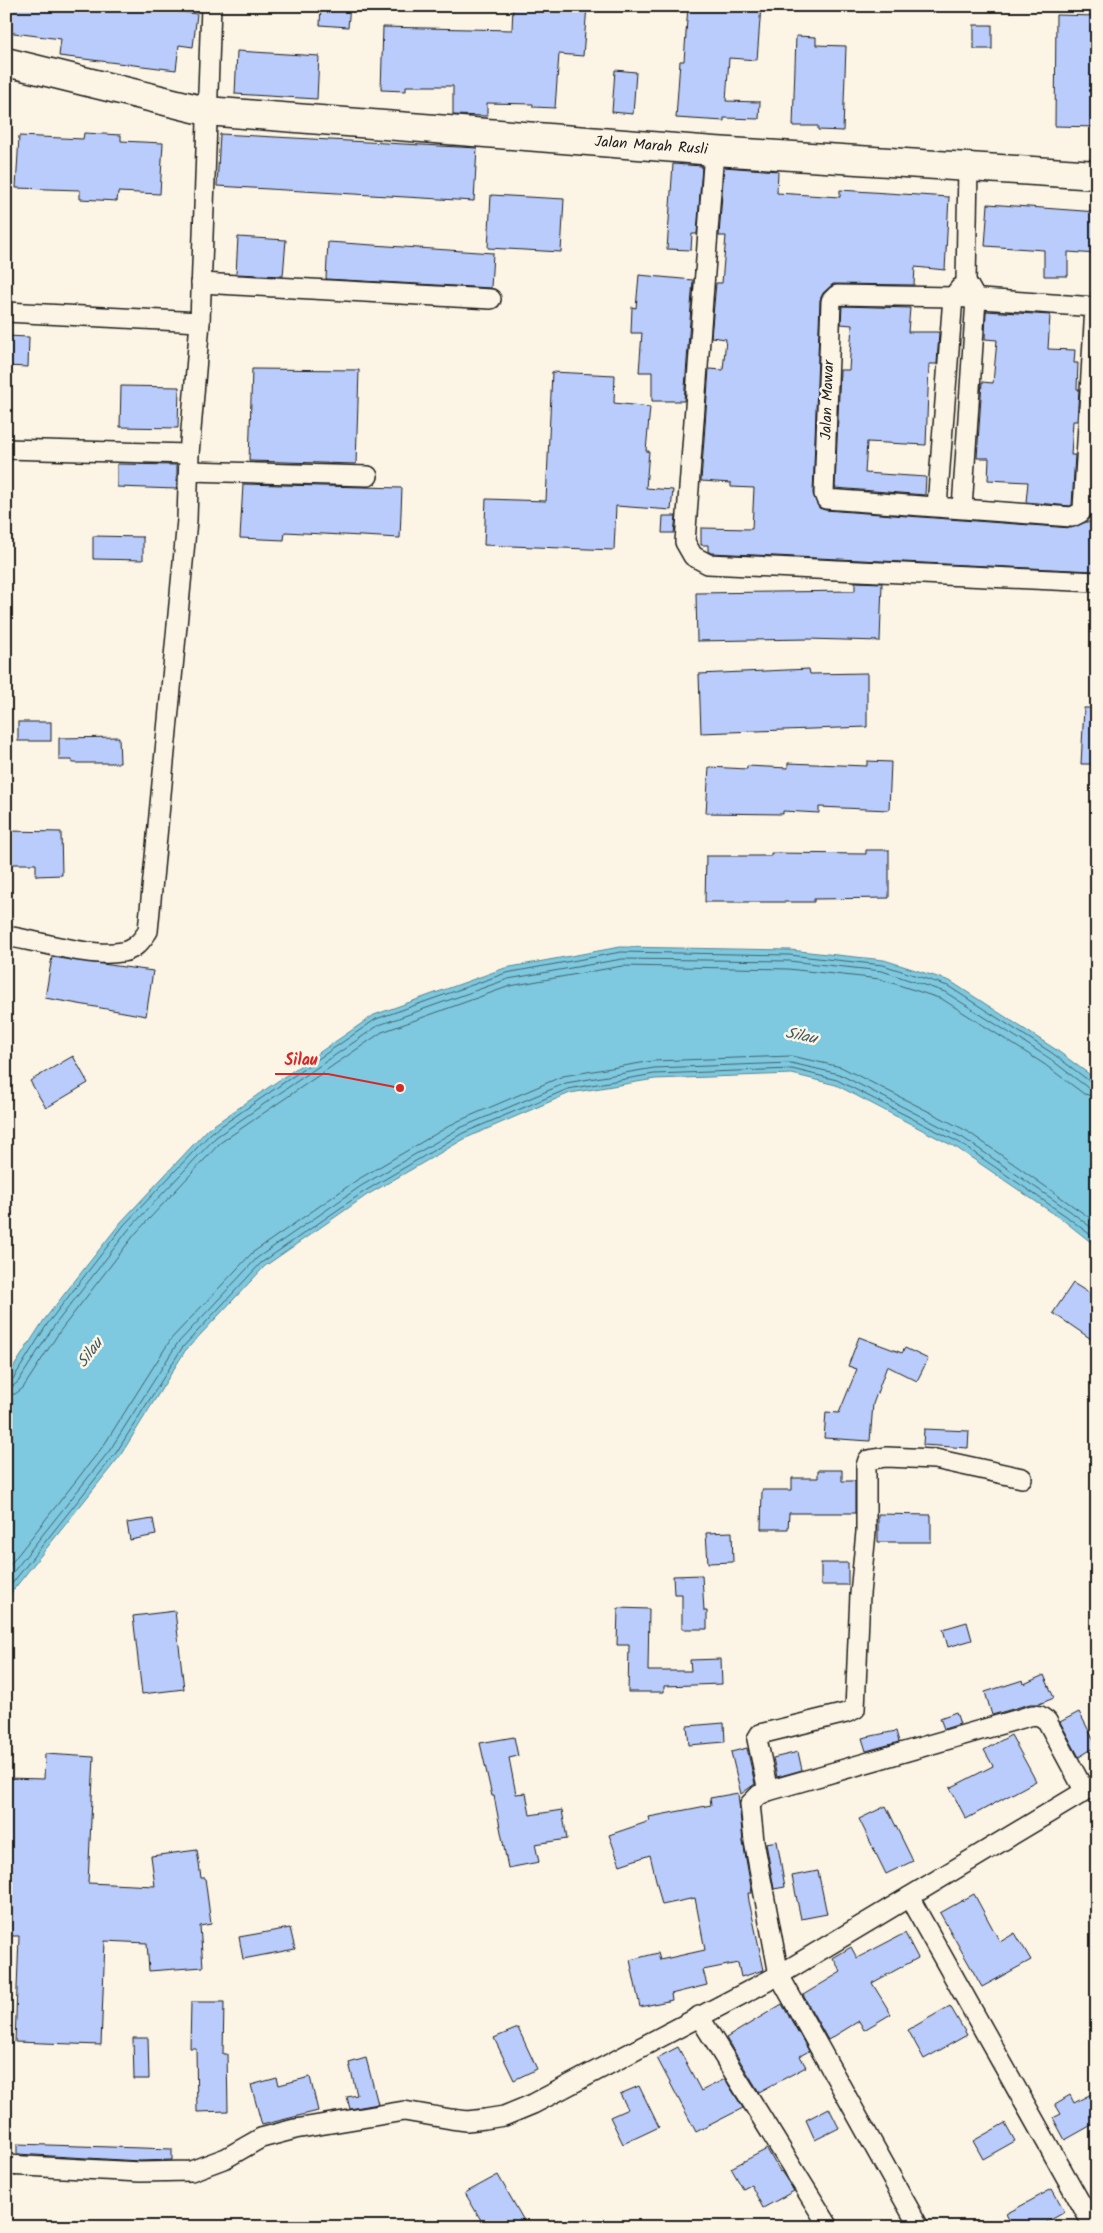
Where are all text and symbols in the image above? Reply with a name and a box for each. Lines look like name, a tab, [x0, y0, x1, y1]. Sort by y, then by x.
street label: Jalan Marah Rusli	[594, 130, 710, 162]
street label: Jalan Mawar	[815, 359, 841, 440]
water label: Silau	[783, 1021, 821, 1052]
callout: Silau	[275, 1043, 328, 1074]
text: Silau	[284, 1048, 318, 1073]
water label: Silau	[71, 1331, 111, 1373]

